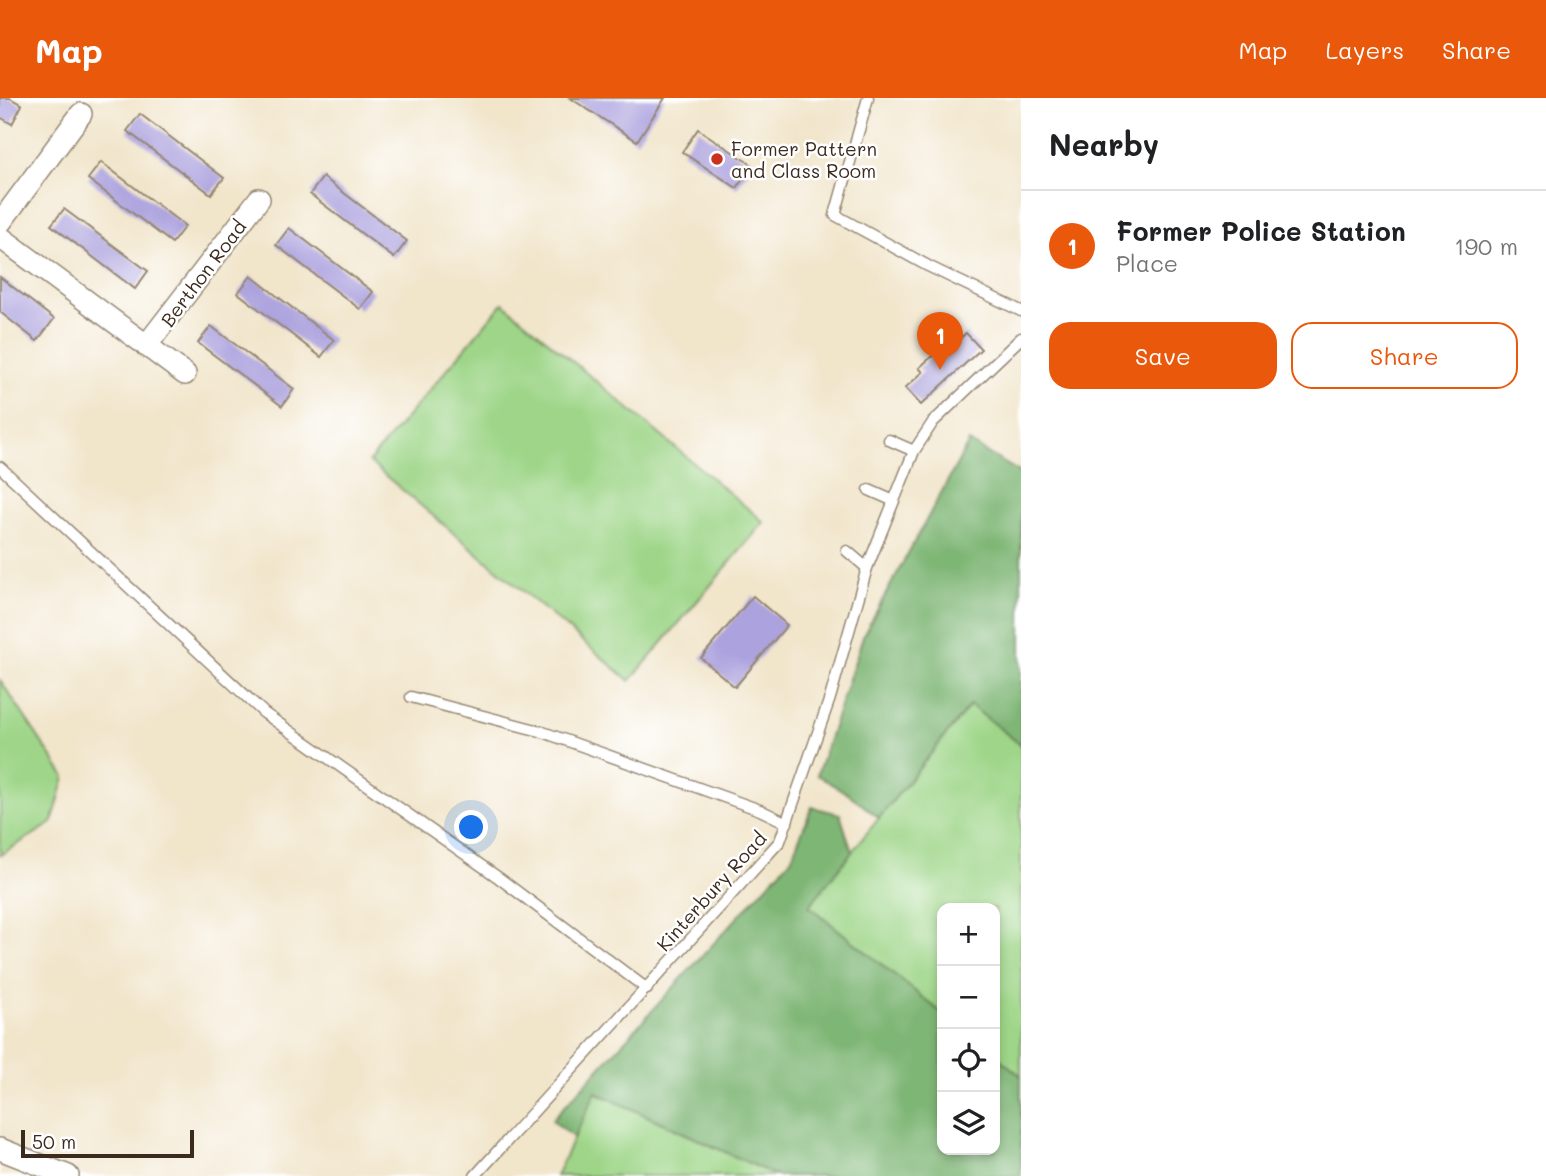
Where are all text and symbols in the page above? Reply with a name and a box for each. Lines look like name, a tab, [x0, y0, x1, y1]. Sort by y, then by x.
text: Map	[35, 28, 103, 71]
text: Map	[1239, 34, 1287, 65]
text: Layers	[1325, 34, 1404, 65]
text: Share	[1442, 34, 1511, 65]
text: Nearby	[1049, 124, 1159, 164]
place label: Former Pattern and Class Room	[731, 136, 877, 183]
marker: Former Pattern and Class Room	[709, 151, 725, 167]
text: Former Police Station	[1116, 214, 1406, 248]
street label: Berthon Road	[155, 215, 251, 331]
text: 1	[1067, 231, 1077, 261]
text: 190 m	[1454, 231, 1518, 261]
text: Place	[1116, 248, 1178, 278]
pin: 1	[917, 312, 963, 370]
button: Save	[1049, 322, 1277, 389]
button: Share	[1291, 322, 1518, 389]
your location	[454, 810, 488, 844]
street label: Kinterbury Road	[651, 826, 771, 956]
map controls	[937, 903, 1000, 1155]
button: +	[937, 903, 1000, 966]
button: −	[937, 966, 1000, 1029]
button: locate	[937, 1029, 1000, 1092]
button: layers	[937, 1092, 1000, 1155]
scale bar	[21, 1127, 194, 1159]
text: 50 m	[32, 1129, 76, 1154]

